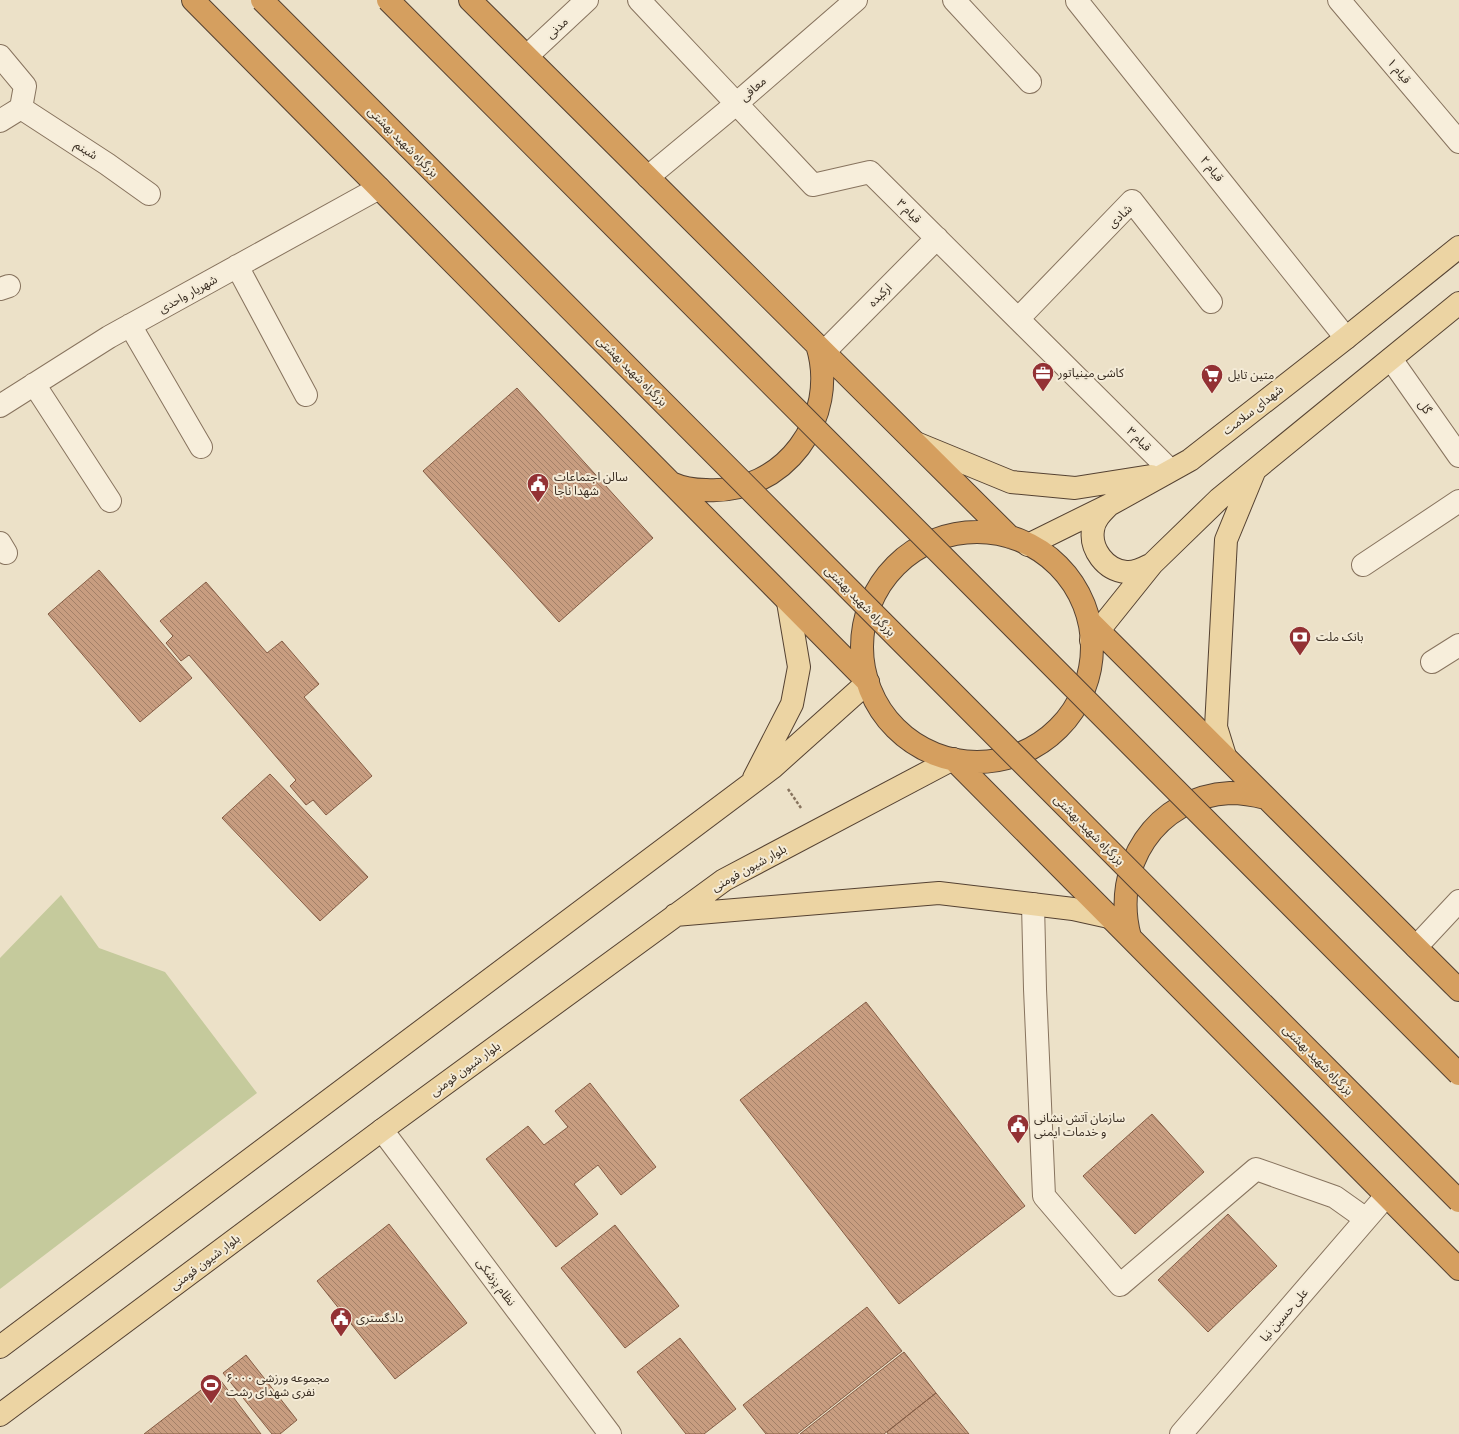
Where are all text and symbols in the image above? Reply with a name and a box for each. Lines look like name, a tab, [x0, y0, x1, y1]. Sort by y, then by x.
street label: مدنی	[542, 14, 572, 42]
street label: قیام ۱	[1383, 55, 1414, 88]
street label: معافی	[736, 73, 770, 105]
street label: بزرگراه شهید بهشتی	[364, 103, 442, 181]
street label: شبنم	[71, 137, 101, 164]
street label: قیام ۲	[1196, 153, 1227, 186]
street label: قیام ۳	[892, 195, 925, 228]
street label: شادی	[1104, 201, 1136, 231]
street label: شهریار واحدی	[156, 271, 220, 317]
street label: ارکیده	[865, 280, 895, 310]
street label: بزرگراه شهید بهشتی	[593, 332, 671, 410]
office icon: کاشی مینیاتور	[1030, 360, 1056, 393]
supermarket icon: متین تایل	[1199, 362, 1225, 395]
place label: کاشی مینیاتور	[1057, 365, 1125, 381]
place label: متین تایل	[1228, 367, 1274, 383]
street label: شهدای سلامت	[1219, 381, 1287, 439]
street label: گل	[1415, 397, 1436, 418]
street label: قیام ۳	[1122, 423, 1155, 456]
place label: سالن اجتماعات شهدا ناجا	[554, 469, 628, 499]
public building icon: سالن اجتماعات شهدا ناجا	[525, 471, 551, 504]
street label: بزرگراه شهید بهشتی	[821, 562, 899, 640]
bank icon: بانک ملت	[1287, 624, 1313, 657]
place label: بانک ملت	[1316, 629, 1363, 645]
street label: بزرگراه شهید بهشتی	[1050, 791, 1128, 869]
street label: بلوار شیون فومنی	[709, 841, 789, 895]
street label: بزرگراه شهید بهشتی	[1279, 1021, 1357, 1099]
street label: بلوار شیون فومنی	[427, 1038, 503, 1100]
place label: سازمان آتش نشانی و خدمات ایمنی	[1034, 1110, 1125, 1140]
public building icon: سازمان آتش نشانی و خدمات ایمنی	[1005, 1112, 1031, 1145]
street label: بلوار شیون فومنی	[167, 1231, 243, 1293]
street label: نظام پزشکی	[472, 1255, 519, 1310]
street label: علی حسین نیا	[1256, 1285, 1312, 1345]
public building icon: دادگستری	[328, 1305, 354, 1338]
place label: دادگستری	[356, 1310, 404, 1326]
place label: مجموعه ورزشی ۶۰۰۰ نفری شهدای رشت	[226, 1370, 330, 1400]
sports icon: مجموعه ورزشی ۶۰۰۰ نفری شهدای رشت	[198, 1372, 224, 1405]

